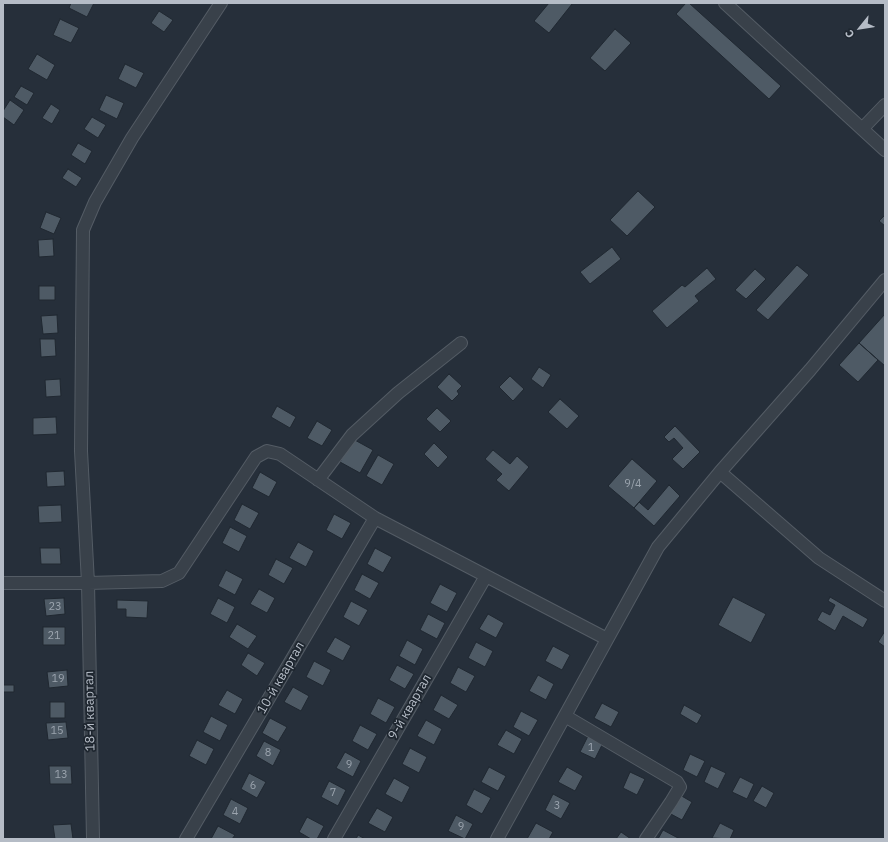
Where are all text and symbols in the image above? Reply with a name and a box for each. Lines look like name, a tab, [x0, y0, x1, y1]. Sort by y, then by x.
north arrow	[840, 8, 880, 48]
text: С	[842, 27, 857, 41]
house number: 9/4	[624, 477, 642, 491]
house number: 23	[48, 600, 62, 614]
house number: 21	[47, 629, 61, 643]
street label: 10-й квартал	[254, 639, 308, 717]
street label: 18-й квартал	[81, 671, 99, 751]
house number: 19	[51, 672, 65, 686]
street label: 9-й квартал	[385, 672, 435, 742]
house number: 15	[50, 724, 64, 738]
house number: 1	[588, 741, 594, 755]
house number: 8	[265, 746, 271, 760]
house number: 9	[346, 758, 352, 772]
house number: 13	[54, 768, 68, 782]
house number: 6	[250, 779, 256, 793]
house number: 7	[330, 786, 336, 800]
house number: 3	[554, 799, 560, 813]
house number: 4	[232, 805, 238, 819]
house number: 9	[458, 820, 464, 834]

